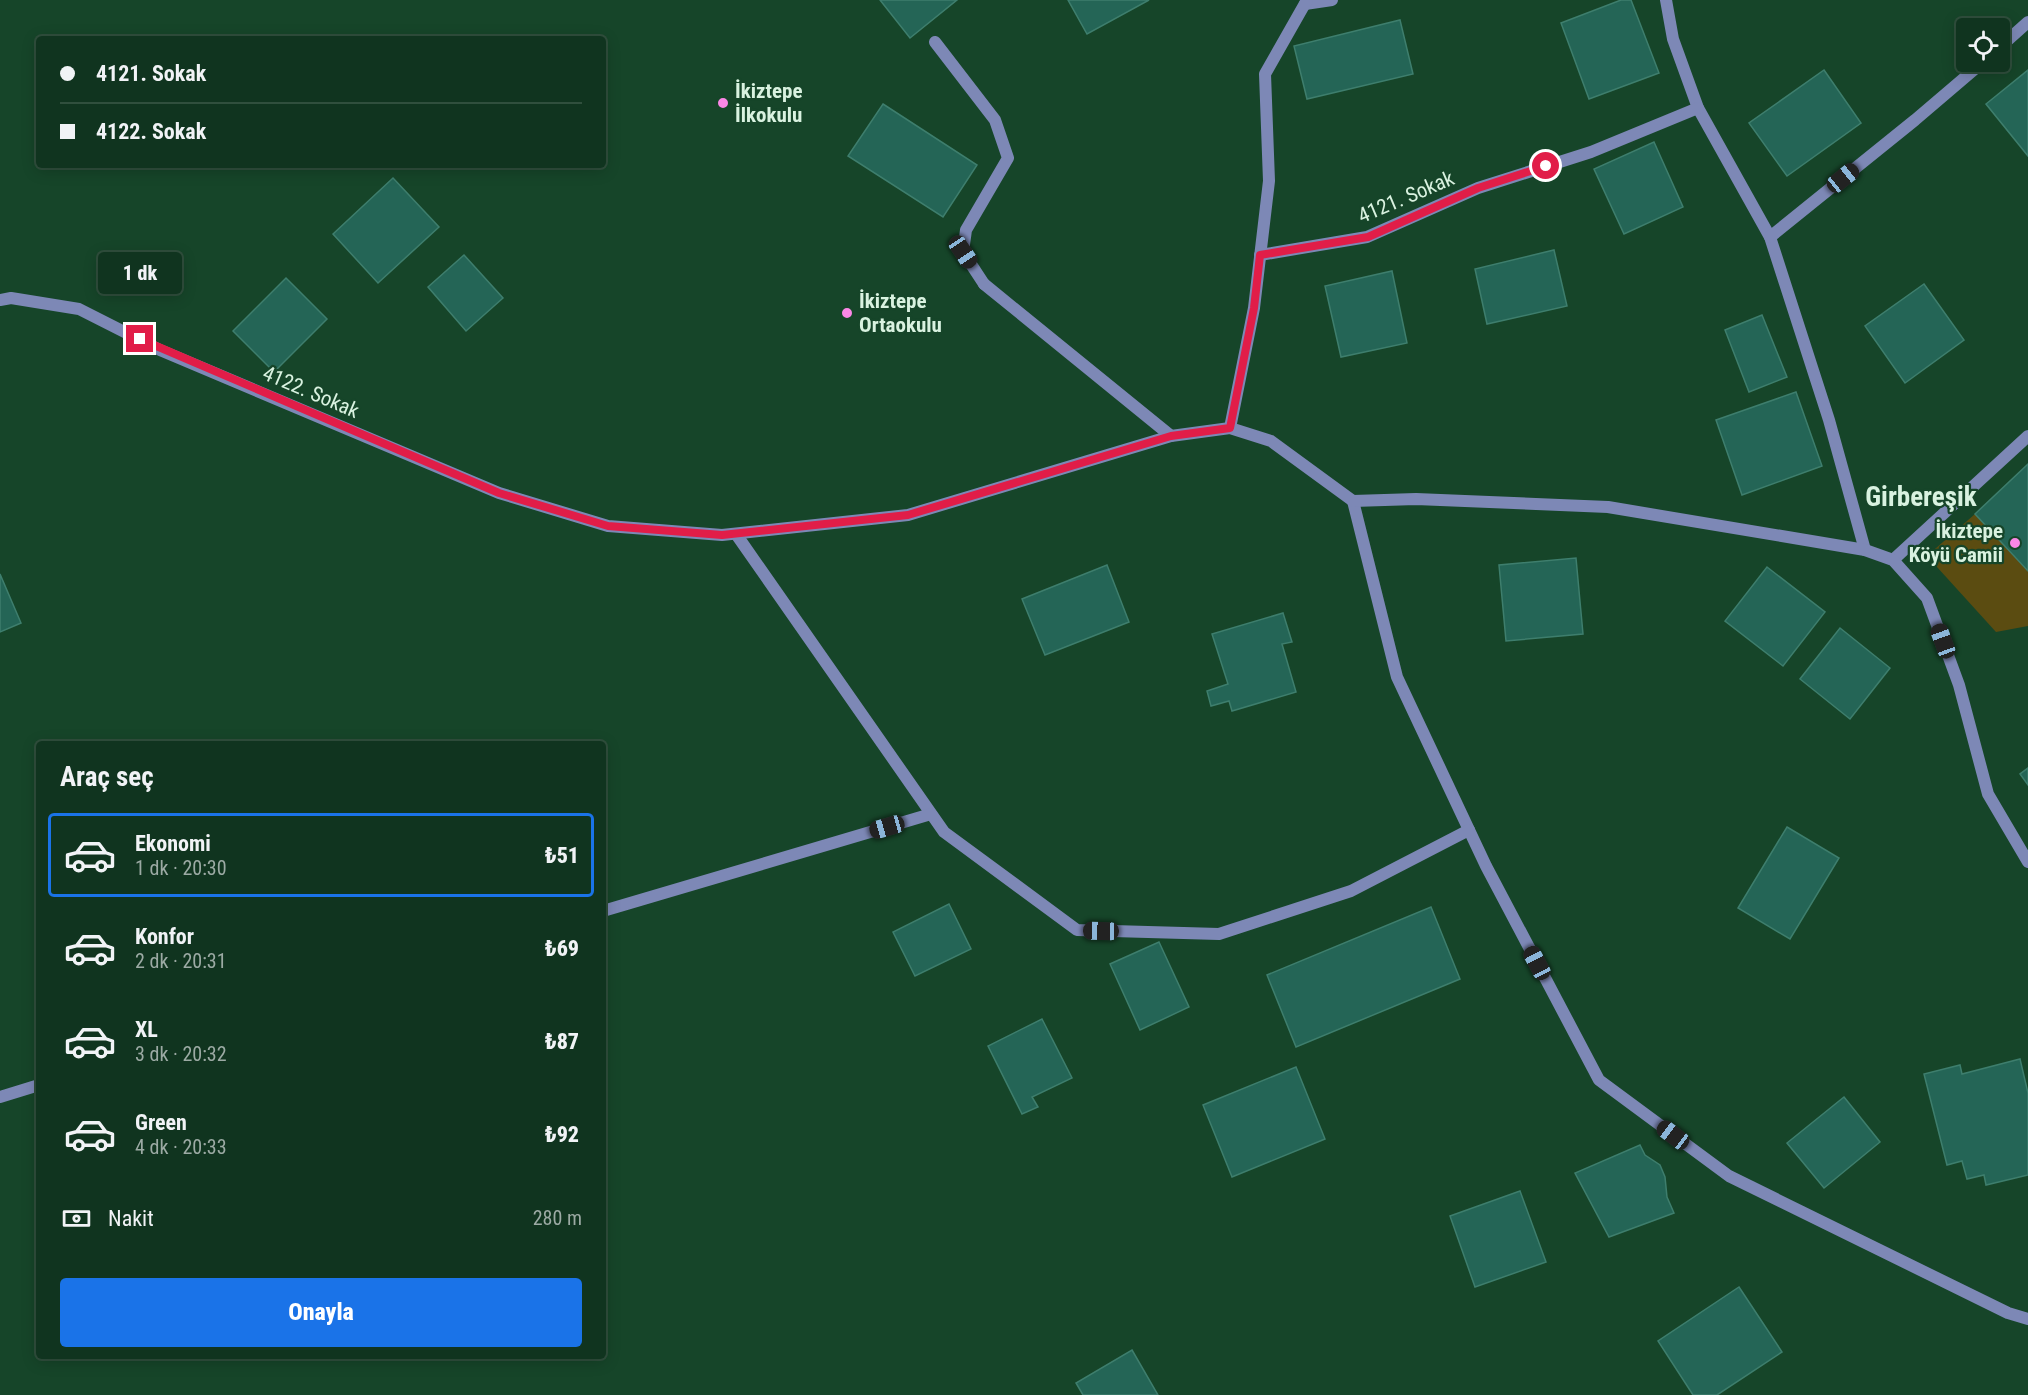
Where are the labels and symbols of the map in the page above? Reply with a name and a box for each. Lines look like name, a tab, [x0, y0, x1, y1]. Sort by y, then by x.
place label: İkiztepe İlkokulu	[735, 79, 802, 127]
marker: İkiztepe İlkokulu	[716, 96, 730, 110]
route start	[1532, 152, 1559, 179]
car	[1823, 160, 1863, 196]
street label: 4121. Sokak	[1354, 166, 1458, 228]
car	[945, 232, 981, 272]
callout: 1 dk	[98, 252, 182, 294]
place label: İkiztepe Ortaokulu	[859, 289, 942, 337]
marker: İkiztepe Ortaokulu	[840, 306, 854, 320]
route end	[126, 325, 153, 352]
street label: 4122. Sokak	[259, 361, 363, 423]
district label: Girbereşik	[1865, 481, 1977, 513]
place label: İkiztepe Köyü Camii	[1909, 519, 2003, 567]
marker: İkiztepe Köyü Camii	[2008, 536, 2022, 550]
car	[1928, 621, 1958, 661]
car	[867, 813, 907, 841]
car	[1083, 922, 1119, 940]
car	[1521, 943, 1553, 983]
car	[1653, 1117, 1693, 1153]

